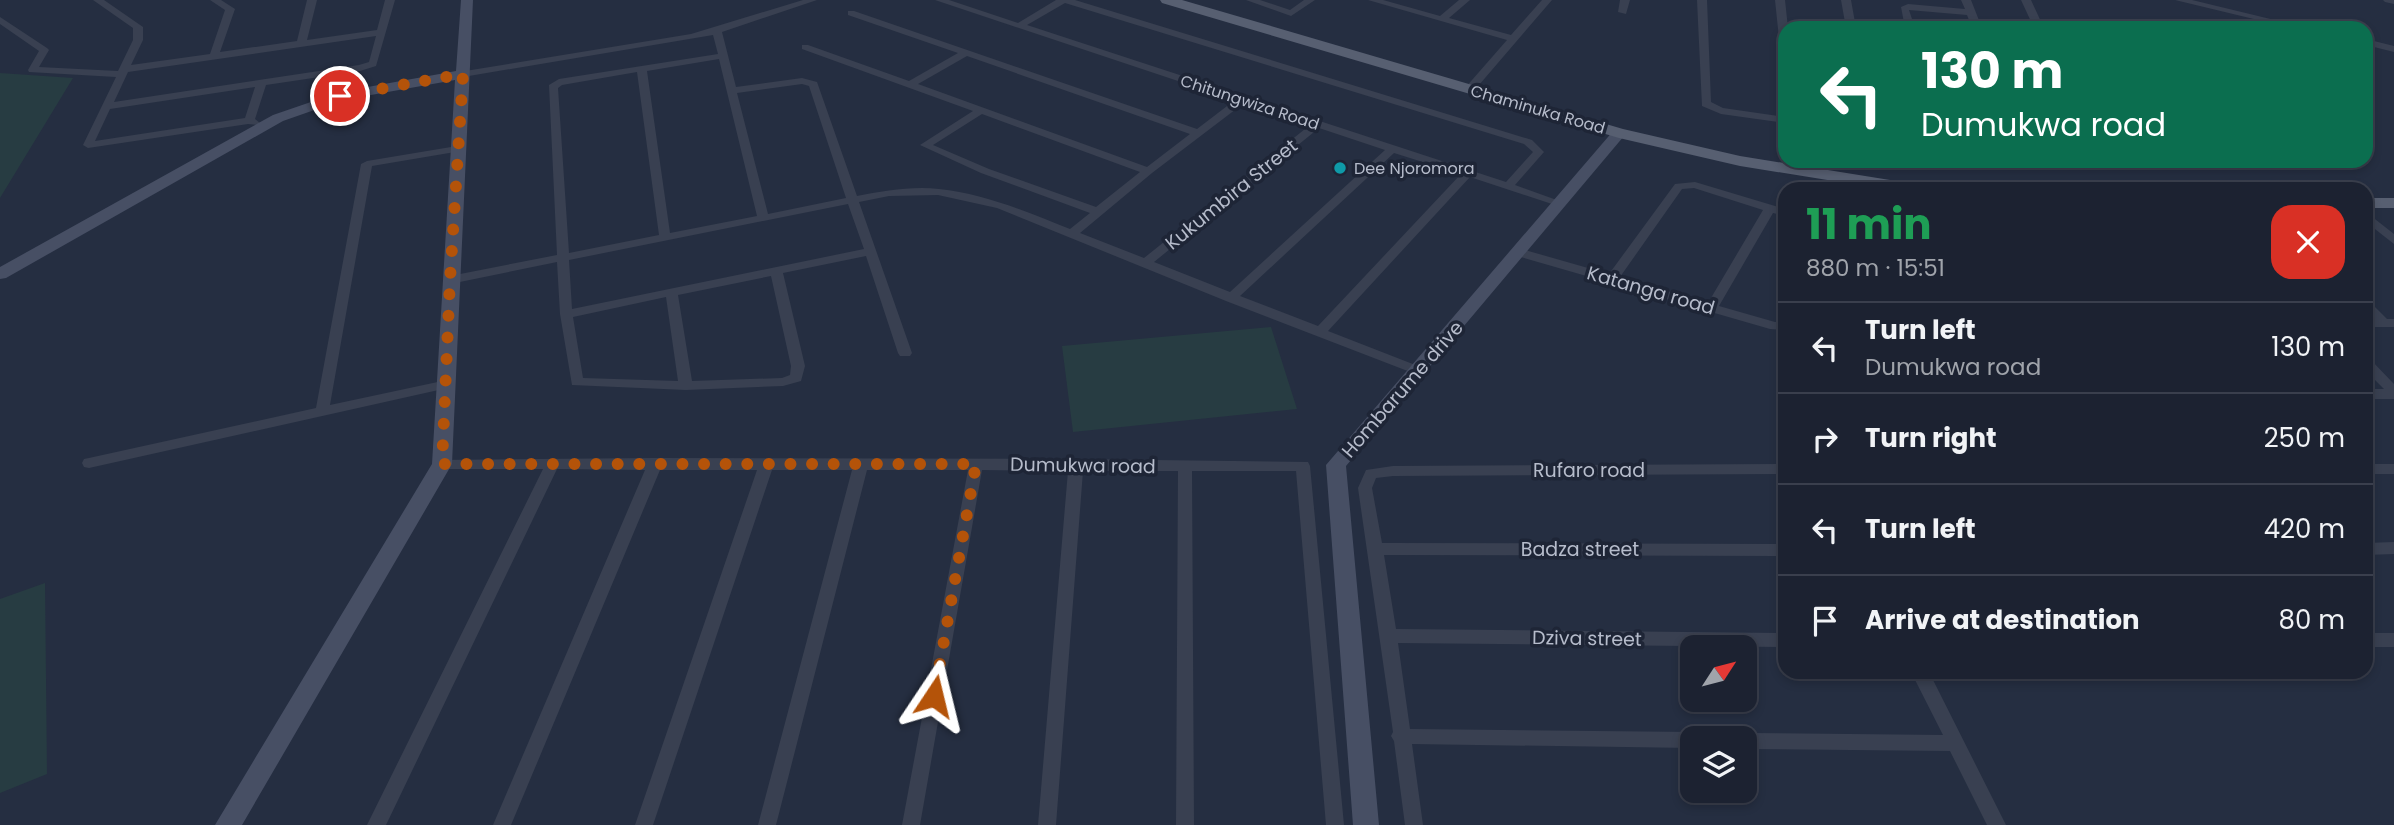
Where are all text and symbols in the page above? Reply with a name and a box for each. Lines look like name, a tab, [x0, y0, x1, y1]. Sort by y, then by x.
text: 130 m	[1921, 37, 2063, 105]
icon: left	[1806, 49, 1897, 140]
pin	[310, 66, 370, 126]
street label: Chitungwiza Road	[1177, 69, 1322, 136]
icon: arrive	[321, 77, 359, 115]
street label: Chaminuka Road	[1468, 79, 1608, 140]
text: Dumukwa road	[1921, 102, 2166, 147]
street label: Kukumbira Street	[1159, 132, 1303, 256]
place label: Dee Njoromora	[1354, 157, 1475, 180]
marker: Dee Njoromora	[1332, 160, 1348, 176]
text: 11 min	[1806, 195, 1932, 254]
button: close	[2271, 205, 2345, 279]
text: 880 m · 15:51	[1806, 252, 1945, 284]
street label: Katanga road	[1584, 259, 1718, 322]
text: Turn left	[1865, 312, 1976, 348]
street label: Hombarume drive	[1335, 315, 1469, 464]
icon: left	[1806, 329, 1844, 367]
text: 130 m	[2271, 329, 2345, 365]
text: Dumukwa road	[1865, 351, 2041, 383]
icon: right	[1806, 420, 1844, 458]
text: Turn right	[1865, 420, 1997, 456]
text: 250 m	[2264, 420, 2345, 456]
street label: Dumukwa road	[1010, 451, 1156, 480]
street label: Rufaro road	[1533, 457, 1645, 484]
icon: left	[1806, 511, 1844, 549]
text: Turn left	[1865, 511, 1976, 547]
text: 420 m	[2264, 511, 2345, 547]
street label: Badza street	[1521, 536, 1639, 563]
icon: arrive	[1806, 602, 1844, 640]
text: Arrive at destination	[1865, 602, 2140, 638]
text: 80 m	[2279, 602, 2345, 638]
street label: Dziva street	[1532, 624, 1642, 653]
north arrow	[1680, 635, 1757, 712]
map controls	[1680, 635, 1757, 803]
position arrow	[897, 659, 971, 733]
button: layers	[1680, 726, 1757, 803]

